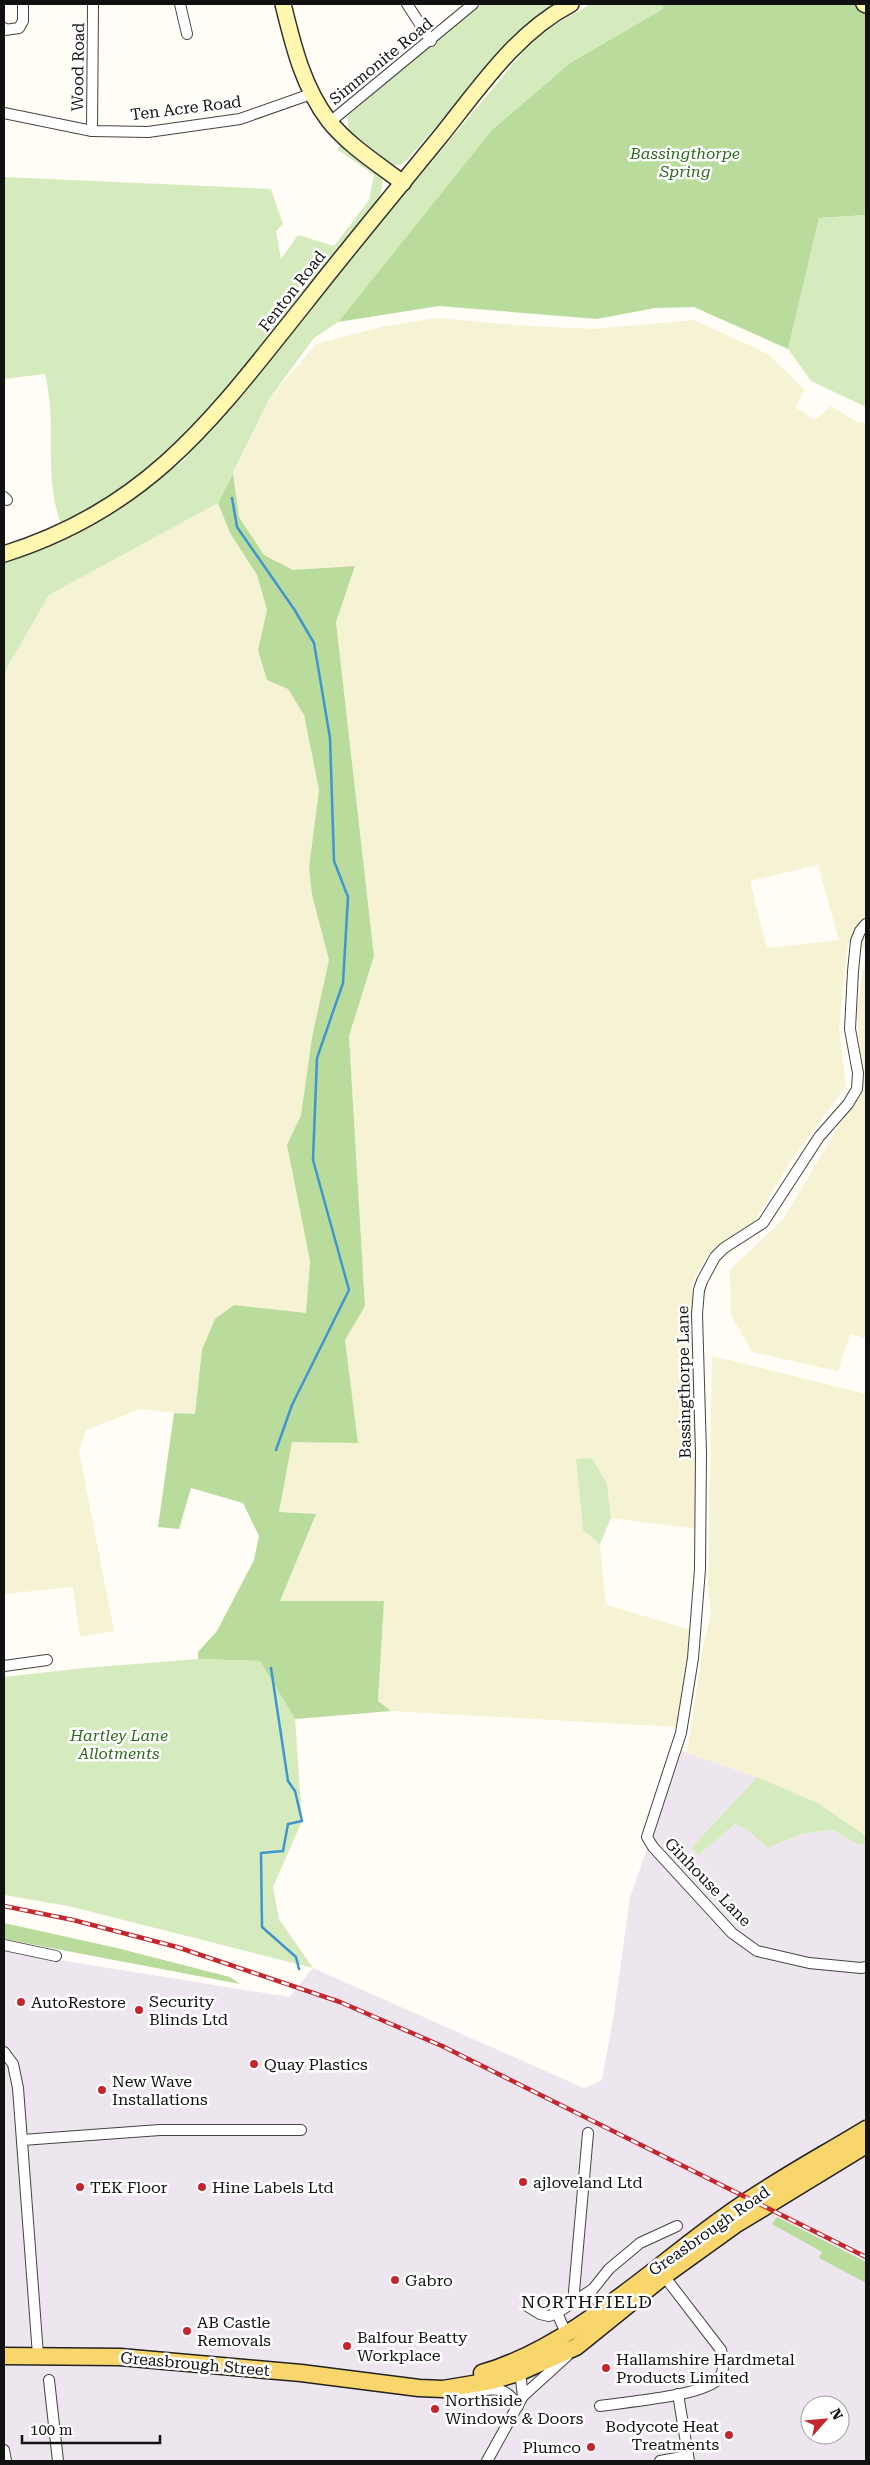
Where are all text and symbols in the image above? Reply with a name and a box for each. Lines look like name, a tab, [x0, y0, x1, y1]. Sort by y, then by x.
street label: Simmonite Road	[325, 14, 437, 108]
street label: Wood Road	[68, 22, 88, 112]
street label: Ten Acre Road	[130, 92, 242, 124]
park label: Bassingthorpe Spring	[629, 144, 740, 181]
street label: Fenton Road	[255, 247, 329, 335]
street label: Bassingthorpe Lane	[673, 1305, 695, 1459]
park label: Hartley Lane Allotments	[69, 1726, 168, 1763]
street label: Ginhouse Lane	[661, 1834, 755, 1930]
place label: Security Blinds Ltd	[149, 1992, 228, 2029]
place label: AutoRestore	[31, 1993, 126, 2012]
marker: AutoRestore	[15, 1996, 27, 2008]
marker: Security Blinds Ltd	[133, 2004, 145, 2016]
place label: Quay Plastics	[264, 2055, 368, 2074]
marker: Quay Plastics	[248, 2058, 260, 2070]
place label: New Wave Installations	[112, 2072, 208, 2109]
marker: New Wave Installations	[96, 2084, 108, 2096]
place label: ajloveland Ltd	[533, 2173, 643, 2192]
marker: ajloveland Ltd	[517, 2176, 529, 2188]
place label: TEK Floor	[90, 2178, 168, 2197]
place label: Hine Labels Ltd	[212, 2178, 334, 2197]
marker: TEK Floor	[74, 2181, 86, 2193]
marker: Hine Labels Ltd	[196, 2181, 208, 2193]
street label: Greasbrough Road	[645, 2182, 773, 2280]
place label: Gabro	[405, 2271, 453, 2290]
marker: Gabro	[389, 2274, 401, 2286]
district label: NORTHFIELD	[521, 2291, 653, 2312]
place label: AB Castle Removals	[197, 2313, 271, 2350]
marker: AB Castle Removals	[181, 2325, 193, 2337]
place label: Balfour Beatty Workplace	[357, 2328, 468, 2365]
marker: Balfour Beatty Workplace	[341, 2340, 353, 2352]
street label: Greasbrough Street	[120, 2348, 270, 2380]
place label: Hallamshire Hardmetal Products Limited	[616, 2350, 795, 2387]
marker: Hallamshire Hardmetal Products Limited	[600, 2362, 612, 2374]
place label: Northside Windows & Doors	[445, 2391, 584, 2428]
north arrow	[800, 2395, 850, 2445]
marker: Northside Windows & Doors	[429, 2403, 441, 2415]
text: N	[827, 2406, 846, 2423]
scale bar	[22, 2412, 160, 2444]
place label: Bodycote Heat Treatments	[605, 2417, 719, 2454]
text: 100 m	[30, 2421, 73, 2439]
marker: Bodycote Heat Treatments	[723, 2429, 735, 2441]
place label: Plumco	[523, 2438, 581, 2457]
marker: Plumco	[585, 2441, 597, 2453]

